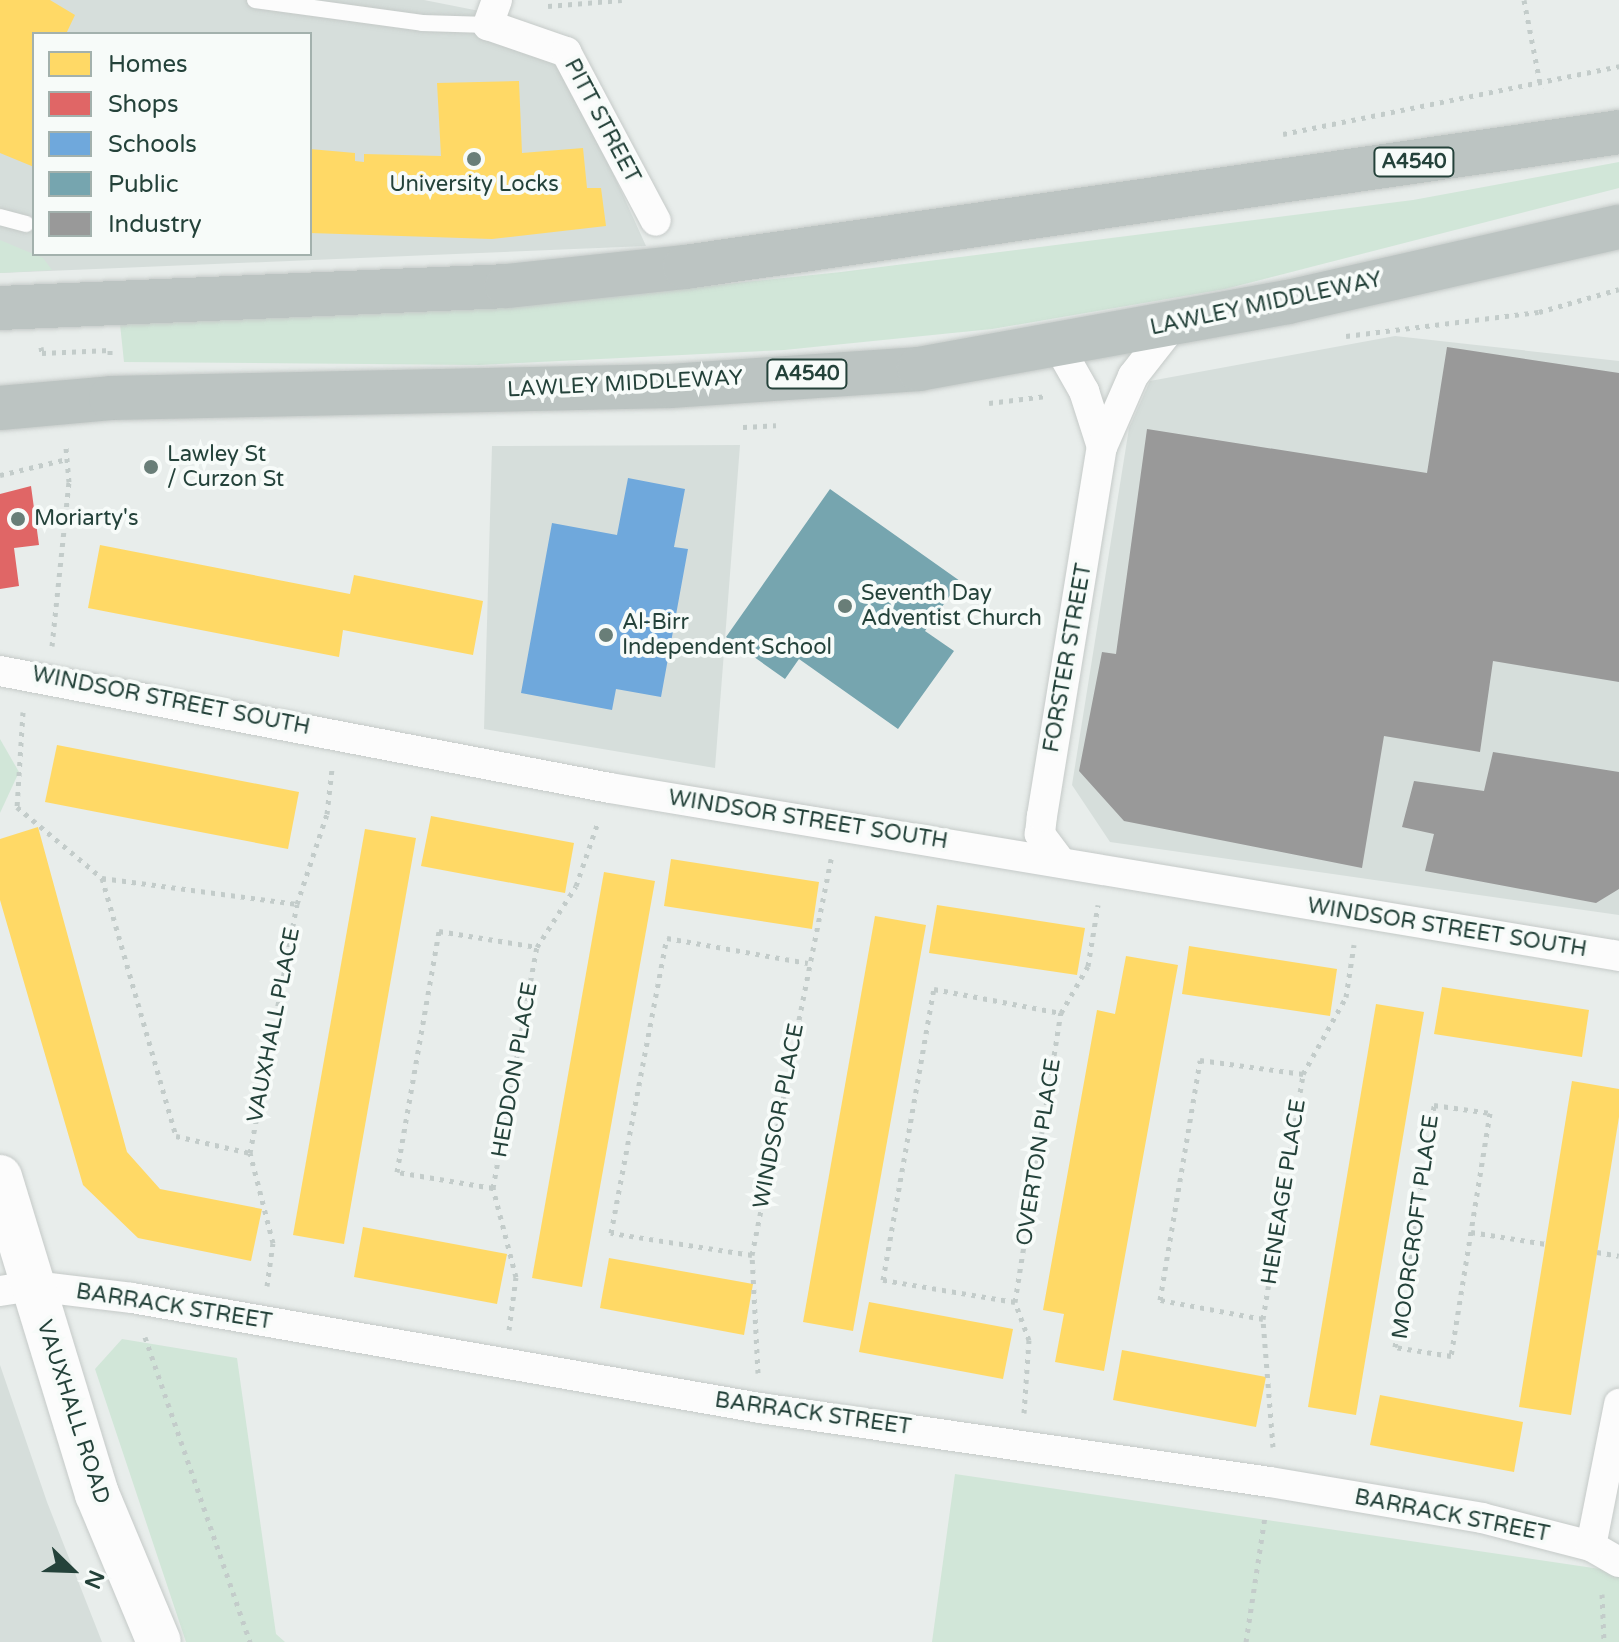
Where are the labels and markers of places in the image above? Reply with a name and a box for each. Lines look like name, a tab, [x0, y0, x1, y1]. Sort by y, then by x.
marker: University Locks	[465, 150, 483, 168]
place label: University Locks	[389, 172, 559, 198]
place label: Lawley St / Curzon St	[167, 441, 284, 492]
marker: Lawley St / Curzon St	[142, 458, 160, 476]
place label: Moriarty's	[34, 506, 139, 532]
marker: Moriarty's	[9, 510, 27, 528]
place label: Seventh Day Adventist Church	[861, 580, 1042, 632]
marker: Seventh Day Adventist Church	[836, 597, 854, 615]
place label: Al-Birr Independent School	[622, 609, 832, 660]
marker: Al-Birr Independent School	[597, 626, 615, 644]

